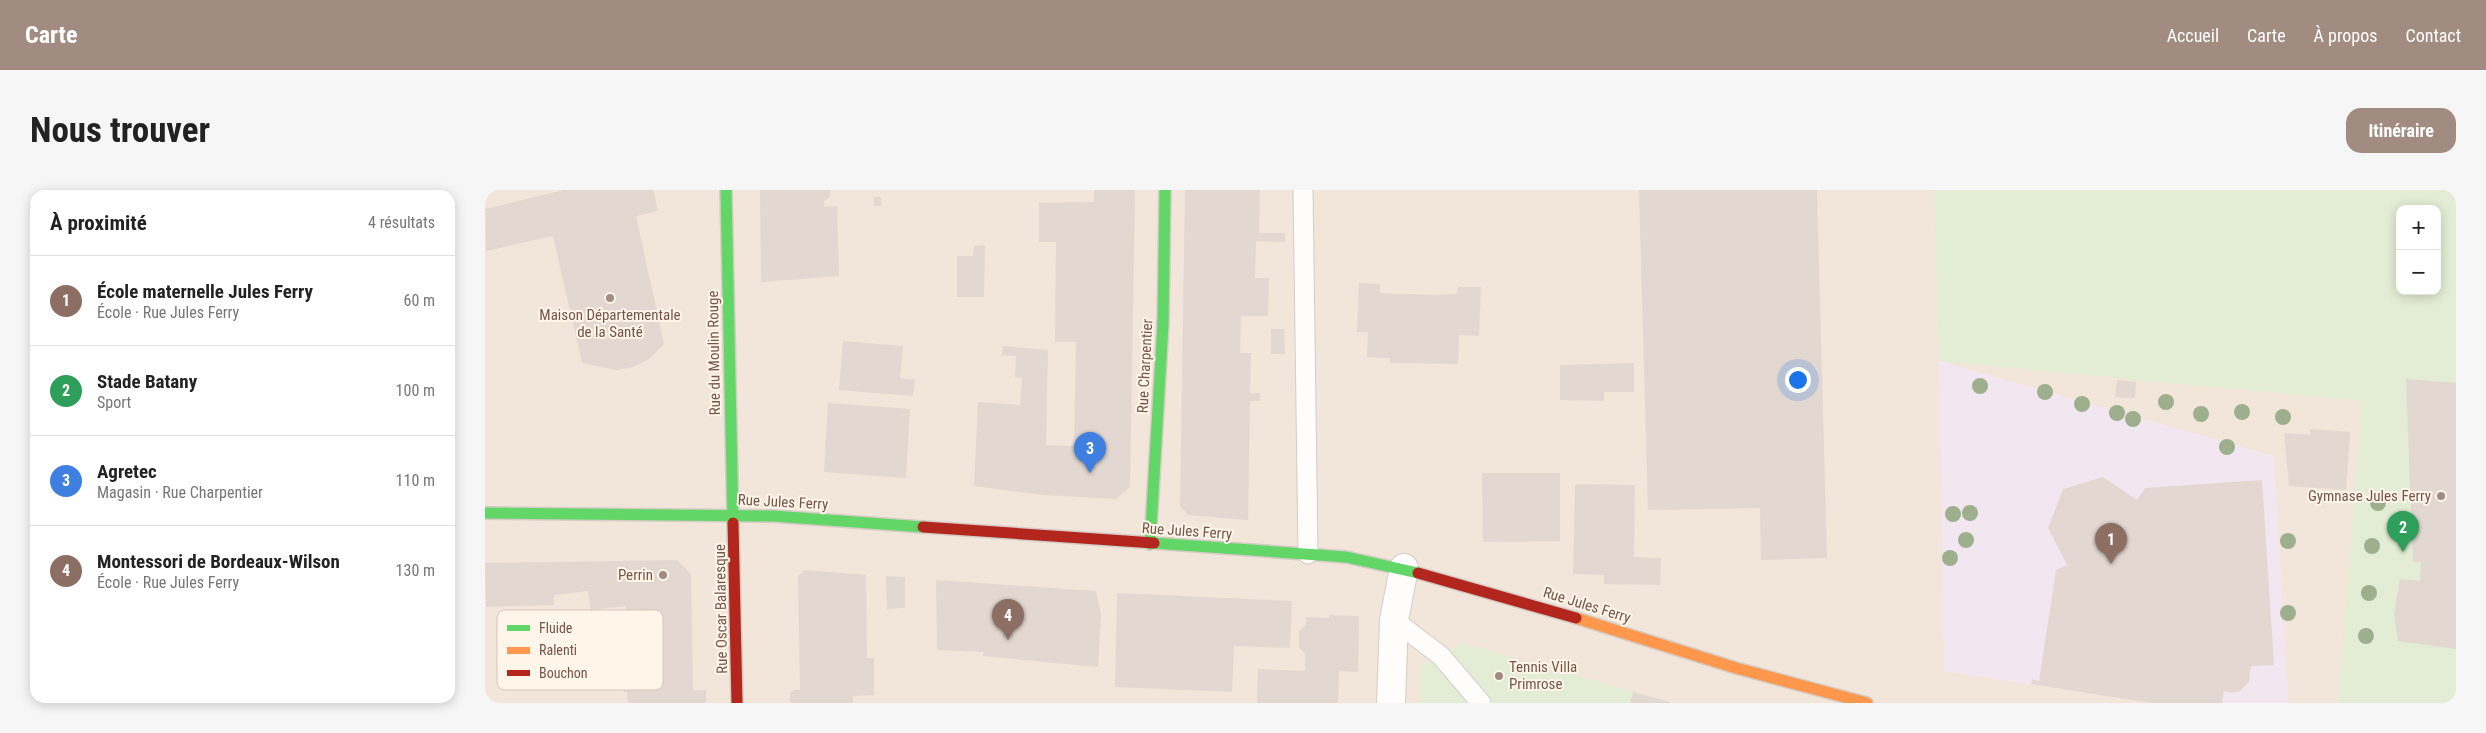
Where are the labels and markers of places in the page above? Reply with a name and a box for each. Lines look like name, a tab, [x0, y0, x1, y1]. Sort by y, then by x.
marker: Maison Départementale de la Santé	[604, 292, 616, 304]
place label: Maison Départementale de la Santé	[539, 306, 681, 341]
pin: 3	[1074, 432, 1106, 473]
place label: Gymnase Jules Ferry	[2308, 487, 2431, 505]
marker: Gymnase Jules Ferry	[2435, 490, 2447, 502]
pin: 2	[2387, 511, 2419, 552]
pin: 1	[2095, 523, 2127, 564]
place label: Perrin	[618, 566, 653, 584]
marker: Perrin	[657, 569, 669, 581]
pin: 4	[992, 599, 1024, 640]
place label: Tennis Villa Primrose	[1509, 658, 1577, 693]
marker: Tennis Villa Primrose	[1493, 670, 1505, 682]

